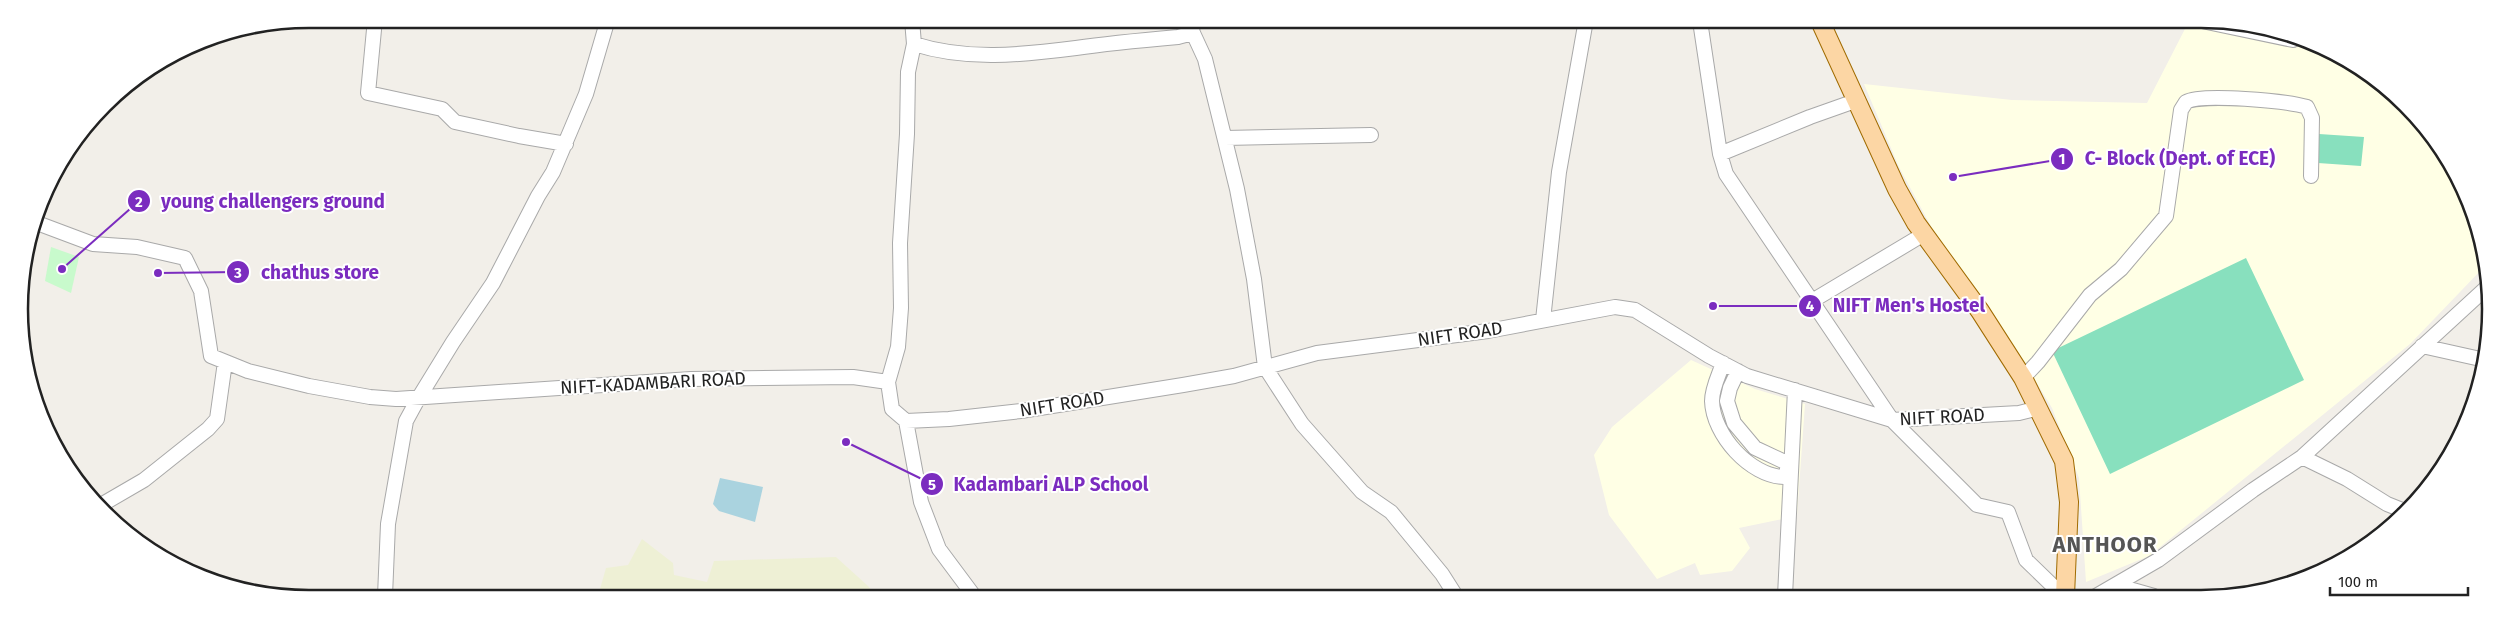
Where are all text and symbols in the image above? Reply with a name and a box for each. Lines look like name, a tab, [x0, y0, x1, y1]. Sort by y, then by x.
callout: C- Block (Dept. of ECE)	[2050, 142, 2285, 176]
text: C- Block (Dept. of ECE)	[2085, 147, 2275, 170]
text: 1	[2059, 150, 2065, 168]
callout: young challengers ground	[126, 184, 395, 218]
text: young challengers ground	[160, 190, 385, 213]
text: 2	[135, 193, 143, 211]
callout: chathus store	[226, 255, 389, 289]
text: chathus store	[261, 261, 379, 284]
text: 3	[233, 264, 242, 282]
callout: NIFT Men's Hostel	[1798, 289, 1995, 323]
text: NIFT Men's Hostel	[1833, 294, 1986, 317]
text: 4	[1806, 297, 1815, 315]
street label: NIFT ROAD	[1416, 317, 1504, 351]
street label: NIFT-KADAMBARI ROAD	[560, 367, 746, 399]
street label: NIFT ROAD	[1018, 386, 1106, 422]
street label: NIFT ROAD	[1899, 404, 1985, 430]
callout: Kadambari ALP School	[919, 467, 1159, 501]
text: Kadambari ALP School	[954, 473, 1149, 496]
text: 5	[928, 476, 936, 494]
district label: ANTHOOR	[2051, 531, 2158, 558]
scale bar	[2330, 564, 2468, 596]
text: 100 m	[2338, 573, 2378, 591]

